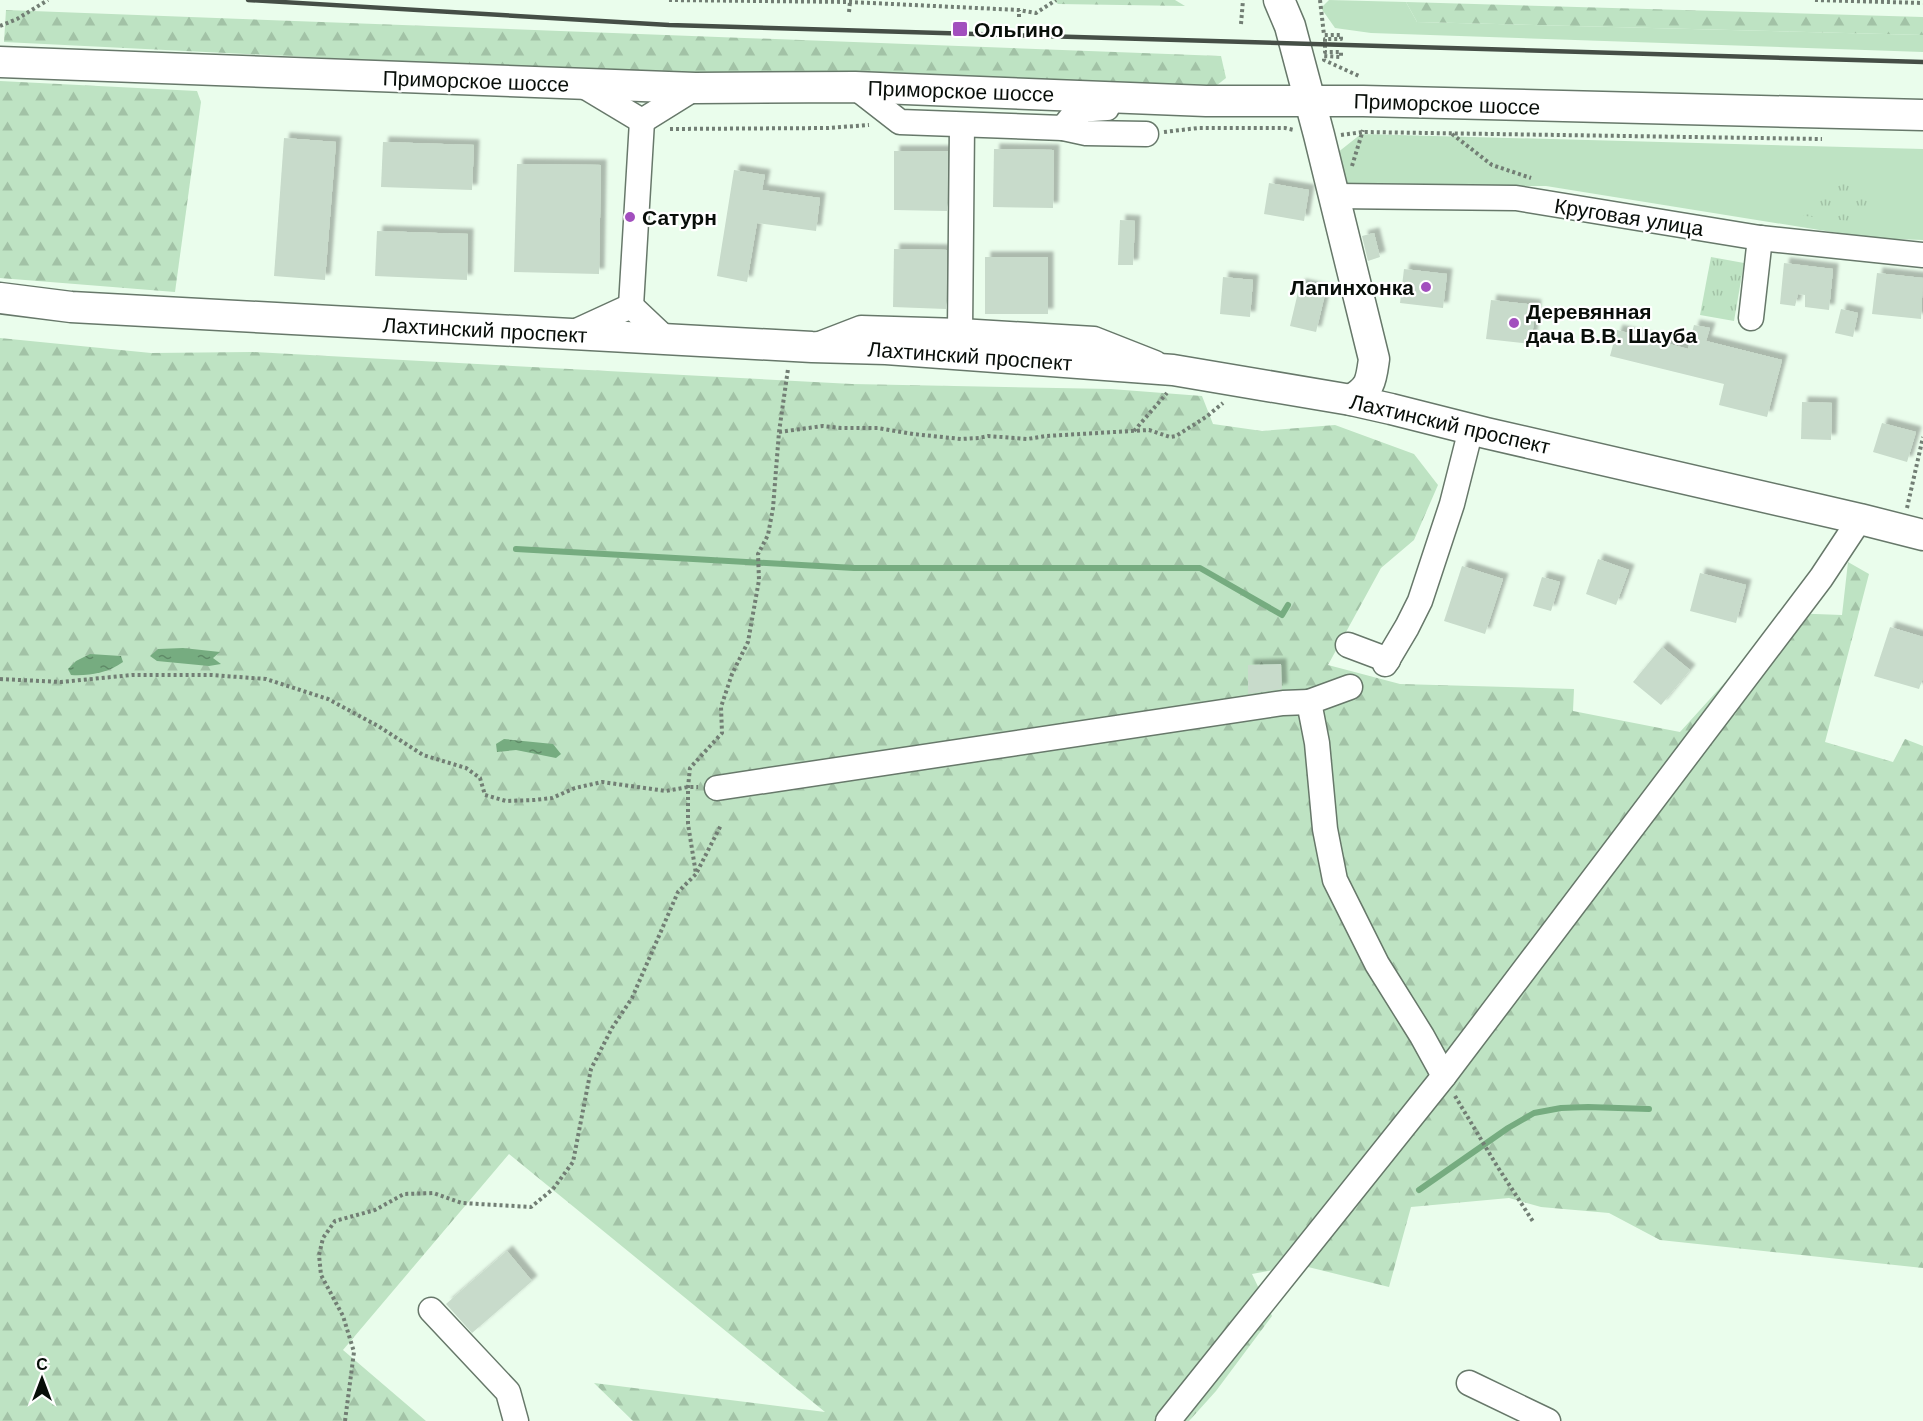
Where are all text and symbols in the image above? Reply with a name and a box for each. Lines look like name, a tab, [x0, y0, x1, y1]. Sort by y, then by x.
place label: Ольгино	[974, 18, 1063, 41]
marker: Ольгино	[951, 20, 969, 38]
street label: Приморское шоссе	[382, 66, 570, 96]
street label: Приморское шоссе	[867, 76, 1055, 106]
street label: Приморское шоссе	[1353, 89, 1541, 119]
street label: Круговая улица	[1553, 194, 1705, 240]
place label: Сатурн	[642, 206, 717, 229]
marker: Сатурн	[623, 210, 637, 224]
place label: Лапинхонка	[1290, 276, 1414, 299]
marker: Лапинхонка	[1419, 280, 1433, 294]
place label: Деревянная дача В.В. Шауба	[1526, 300, 1697, 347]
street label: Лахтинский проспект	[382, 313, 588, 347]
marker: Деревянная дача В.В. Шауба	[1507, 316, 1521, 330]
street label: Лахтинский проспект	[867, 337, 1073, 375]
street label: Лахтинский проспект	[1348, 390, 1553, 458]
north arrow	[12, 1349, 72, 1409]
text: С	[36, 1356, 48, 1373]

